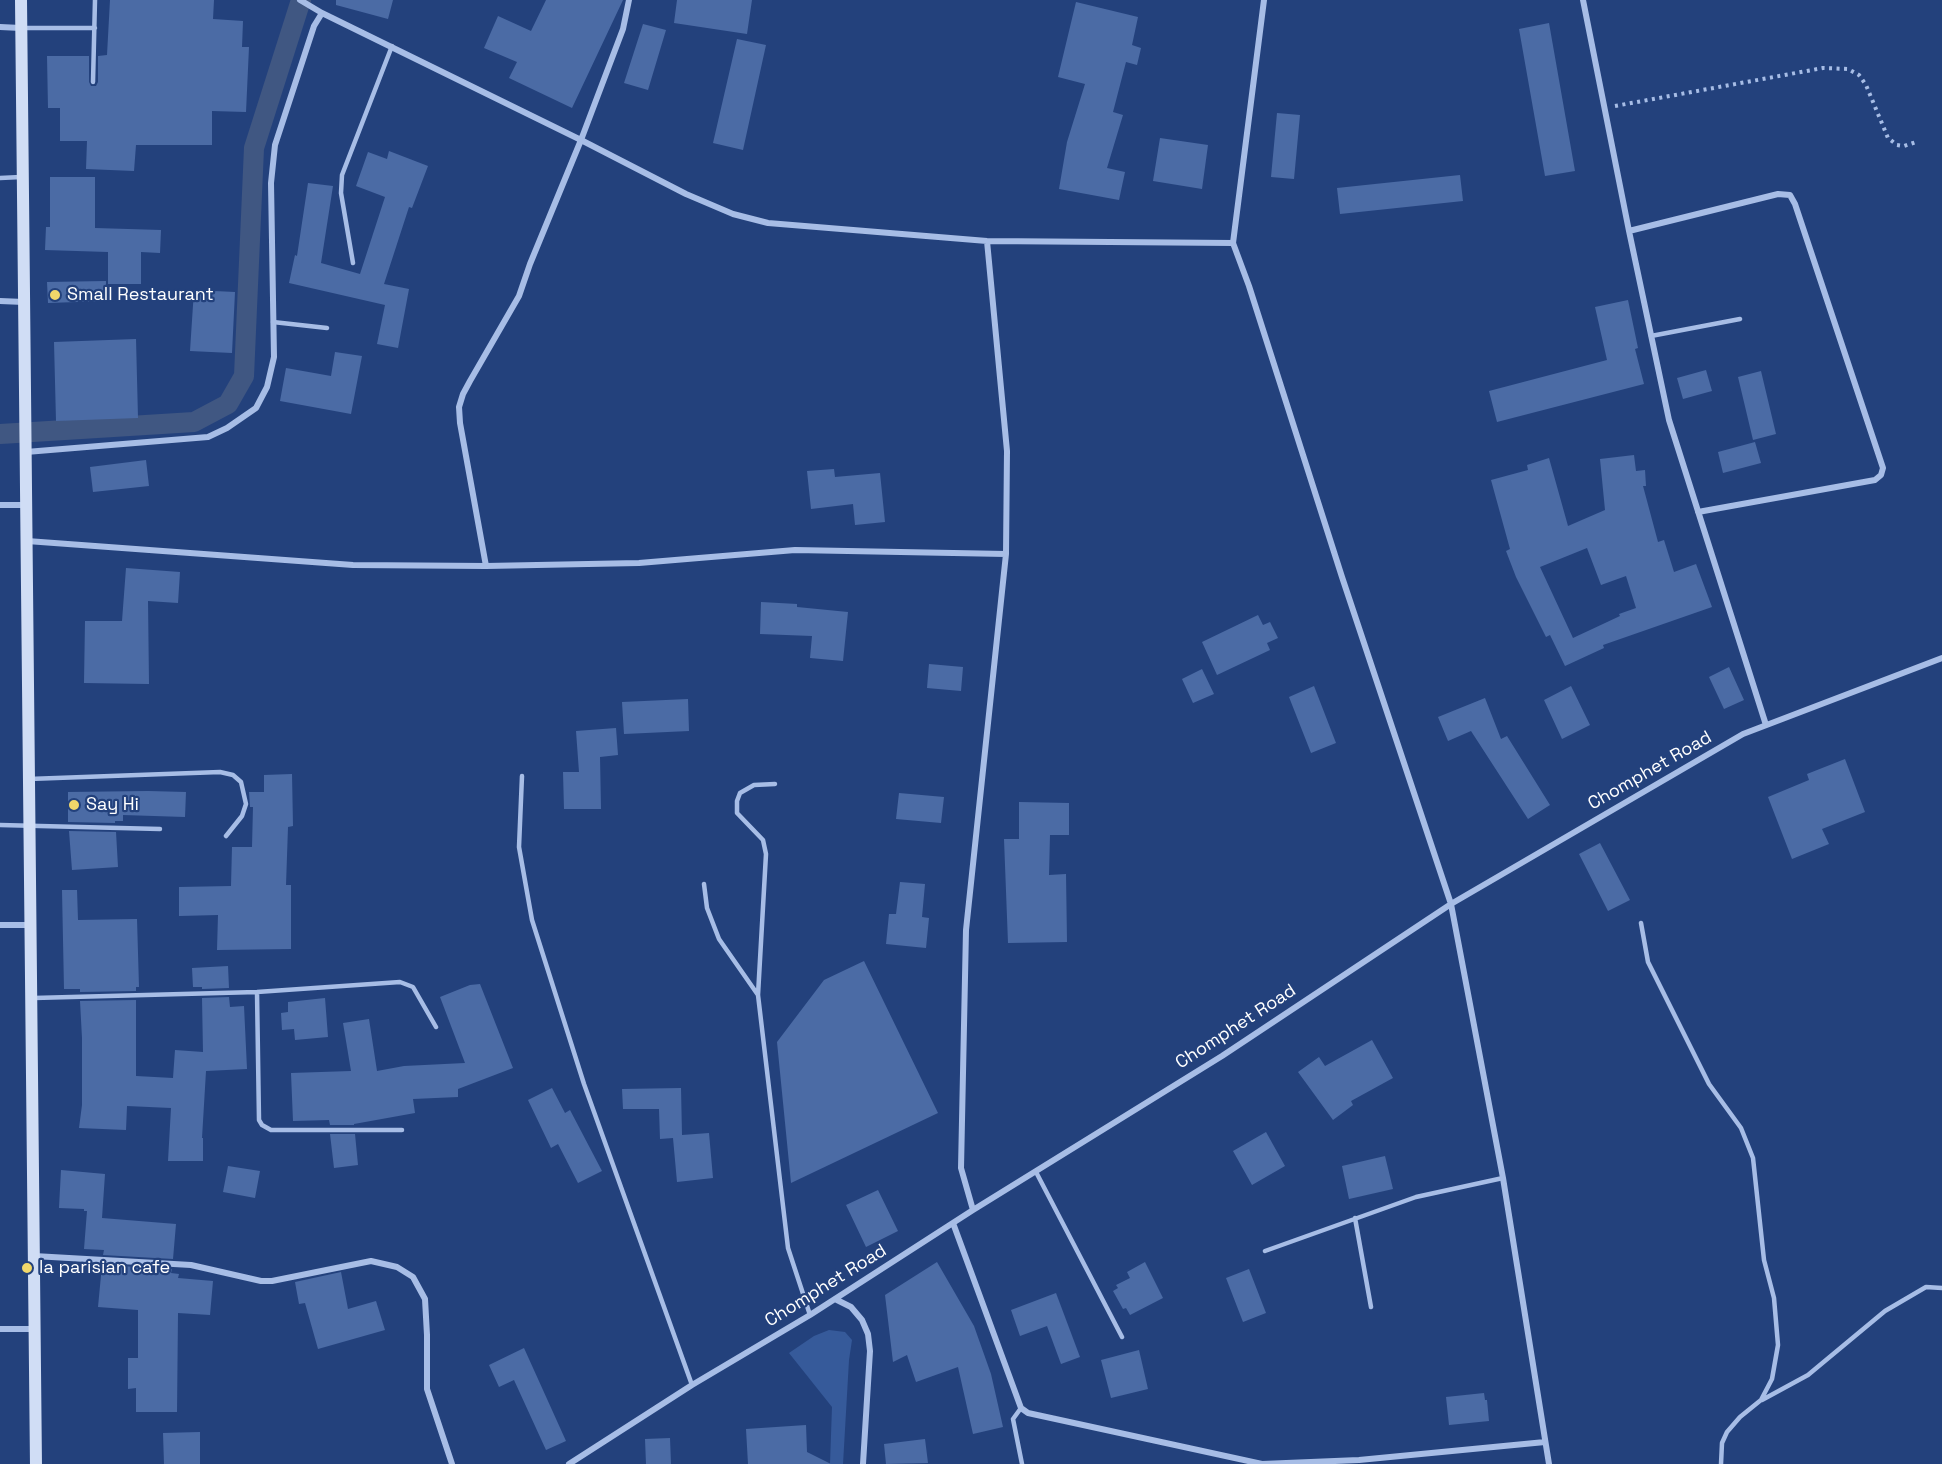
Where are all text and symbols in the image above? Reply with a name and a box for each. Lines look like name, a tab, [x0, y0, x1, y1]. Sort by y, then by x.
place label: Small Restaurant	[67, 284, 214, 306]
marker: Small Restaurant	[48, 288, 62, 302]
street label: Chomphet Road	[1584, 727, 1716, 815]
place label: Say Hi	[86, 794, 139, 816]
marker: Say Hi	[67, 798, 81, 812]
street label: Chomphet Road	[1172, 980, 1300, 1074]
street label: Chomphet Road	[761, 1240, 891, 1332]
place label: la parisian cafe	[39, 1257, 170, 1279]
marker: la parisian cafe	[20, 1261, 34, 1275]

